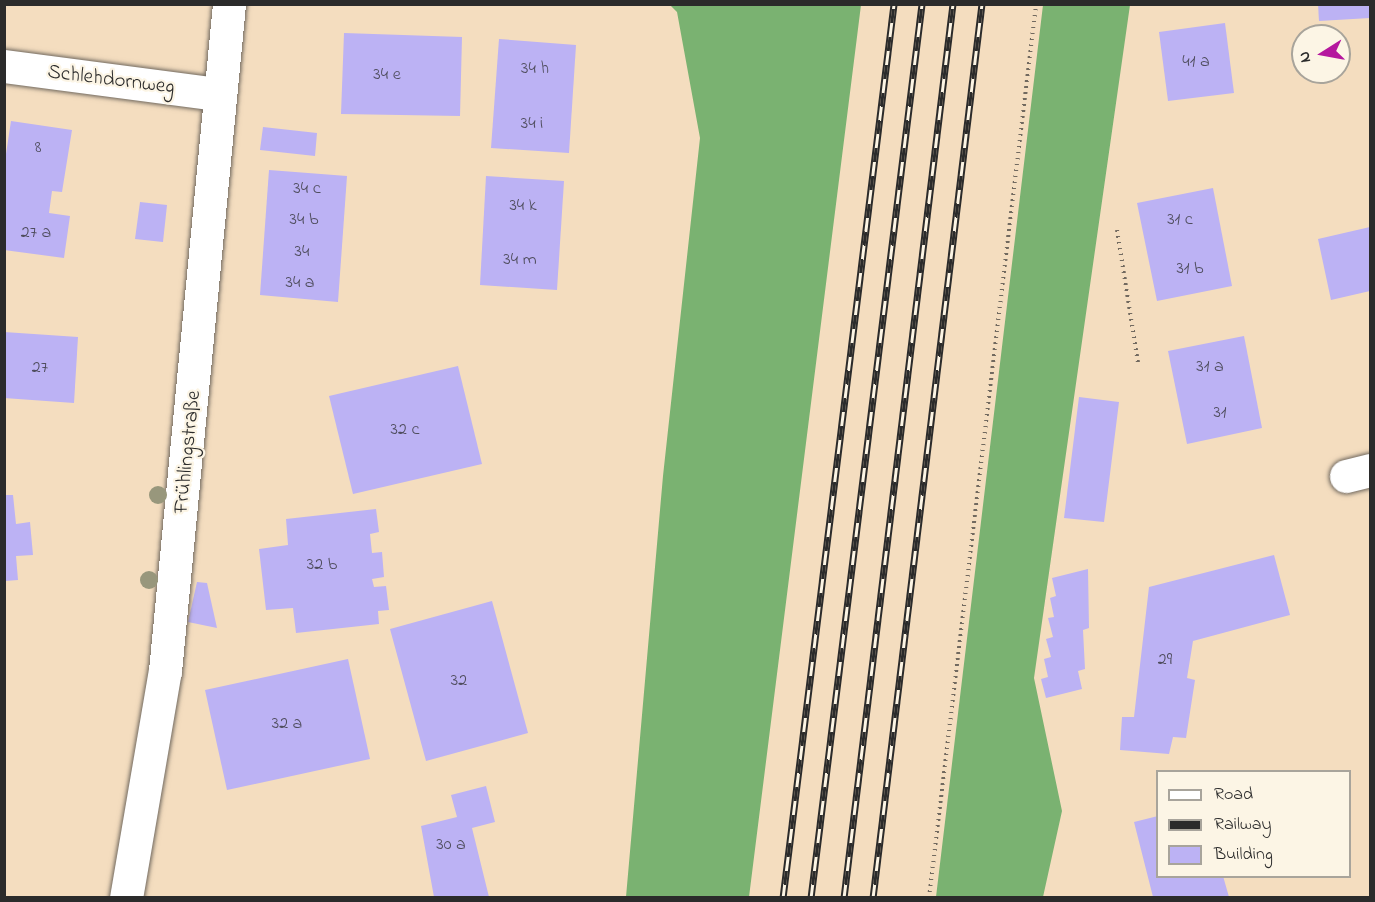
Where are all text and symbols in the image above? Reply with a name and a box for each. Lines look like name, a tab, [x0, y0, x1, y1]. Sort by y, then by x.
north arrow	[1291, 24, 1351, 84]
text: N	[1292, 49, 1318, 65]
house number: 41 a	[1182, 51, 1210, 73]
house number: 34 h	[521, 58, 549, 80]
street label: Schlehdornweg	[46, 60, 176, 100]
house number: 34 e	[373, 64, 401, 86]
house number: 34 i	[521, 113, 543, 135]
house number: 8	[35, 137, 41, 159]
house number: 34 c	[293, 178, 321, 200]
house number: 34 k	[509, 195, 537, 217]
house number: 34 b	[290, 209, 318, 231]
house number: 31 c	[1167, 209, 1193, 231]
house number: 27 a	[21, 222, 51, 244]
house number: 34	[295, 241, 309, 263]
house number: 34 m	[503, 249, 537, 271]
house number: 31 b	[1176, 258, 1204, 280]
house number: 34 a	[285, 272, 315, 294]
house number: 31 a	[1196, 356, 1224, 378]
house number: 27	[32, 357, 48, 379]
street label: Frühlingstraße	[169, 389, 207, 515]
house number: 31	[1213, 402, 1227, 424]
house number: 32 c	[391, 419, 419, 441]
house number: 32 b	[307, 554, 337, 576]
house number: 29	[1158, 649, 1172, 671]
house number: 32	[451, 670, 467, 692]
house number: 32 a	[272, 713, 302, 735]
legend	[1156, 770, 1351, 878]
text: Road	[1214, 782, 1253, 808]
text: Railway	[1214, 812, 1271, 838]
house number: 30 a	[436, 834, 466, 856]
text: Building	[1214, 842, 1273, 868]

